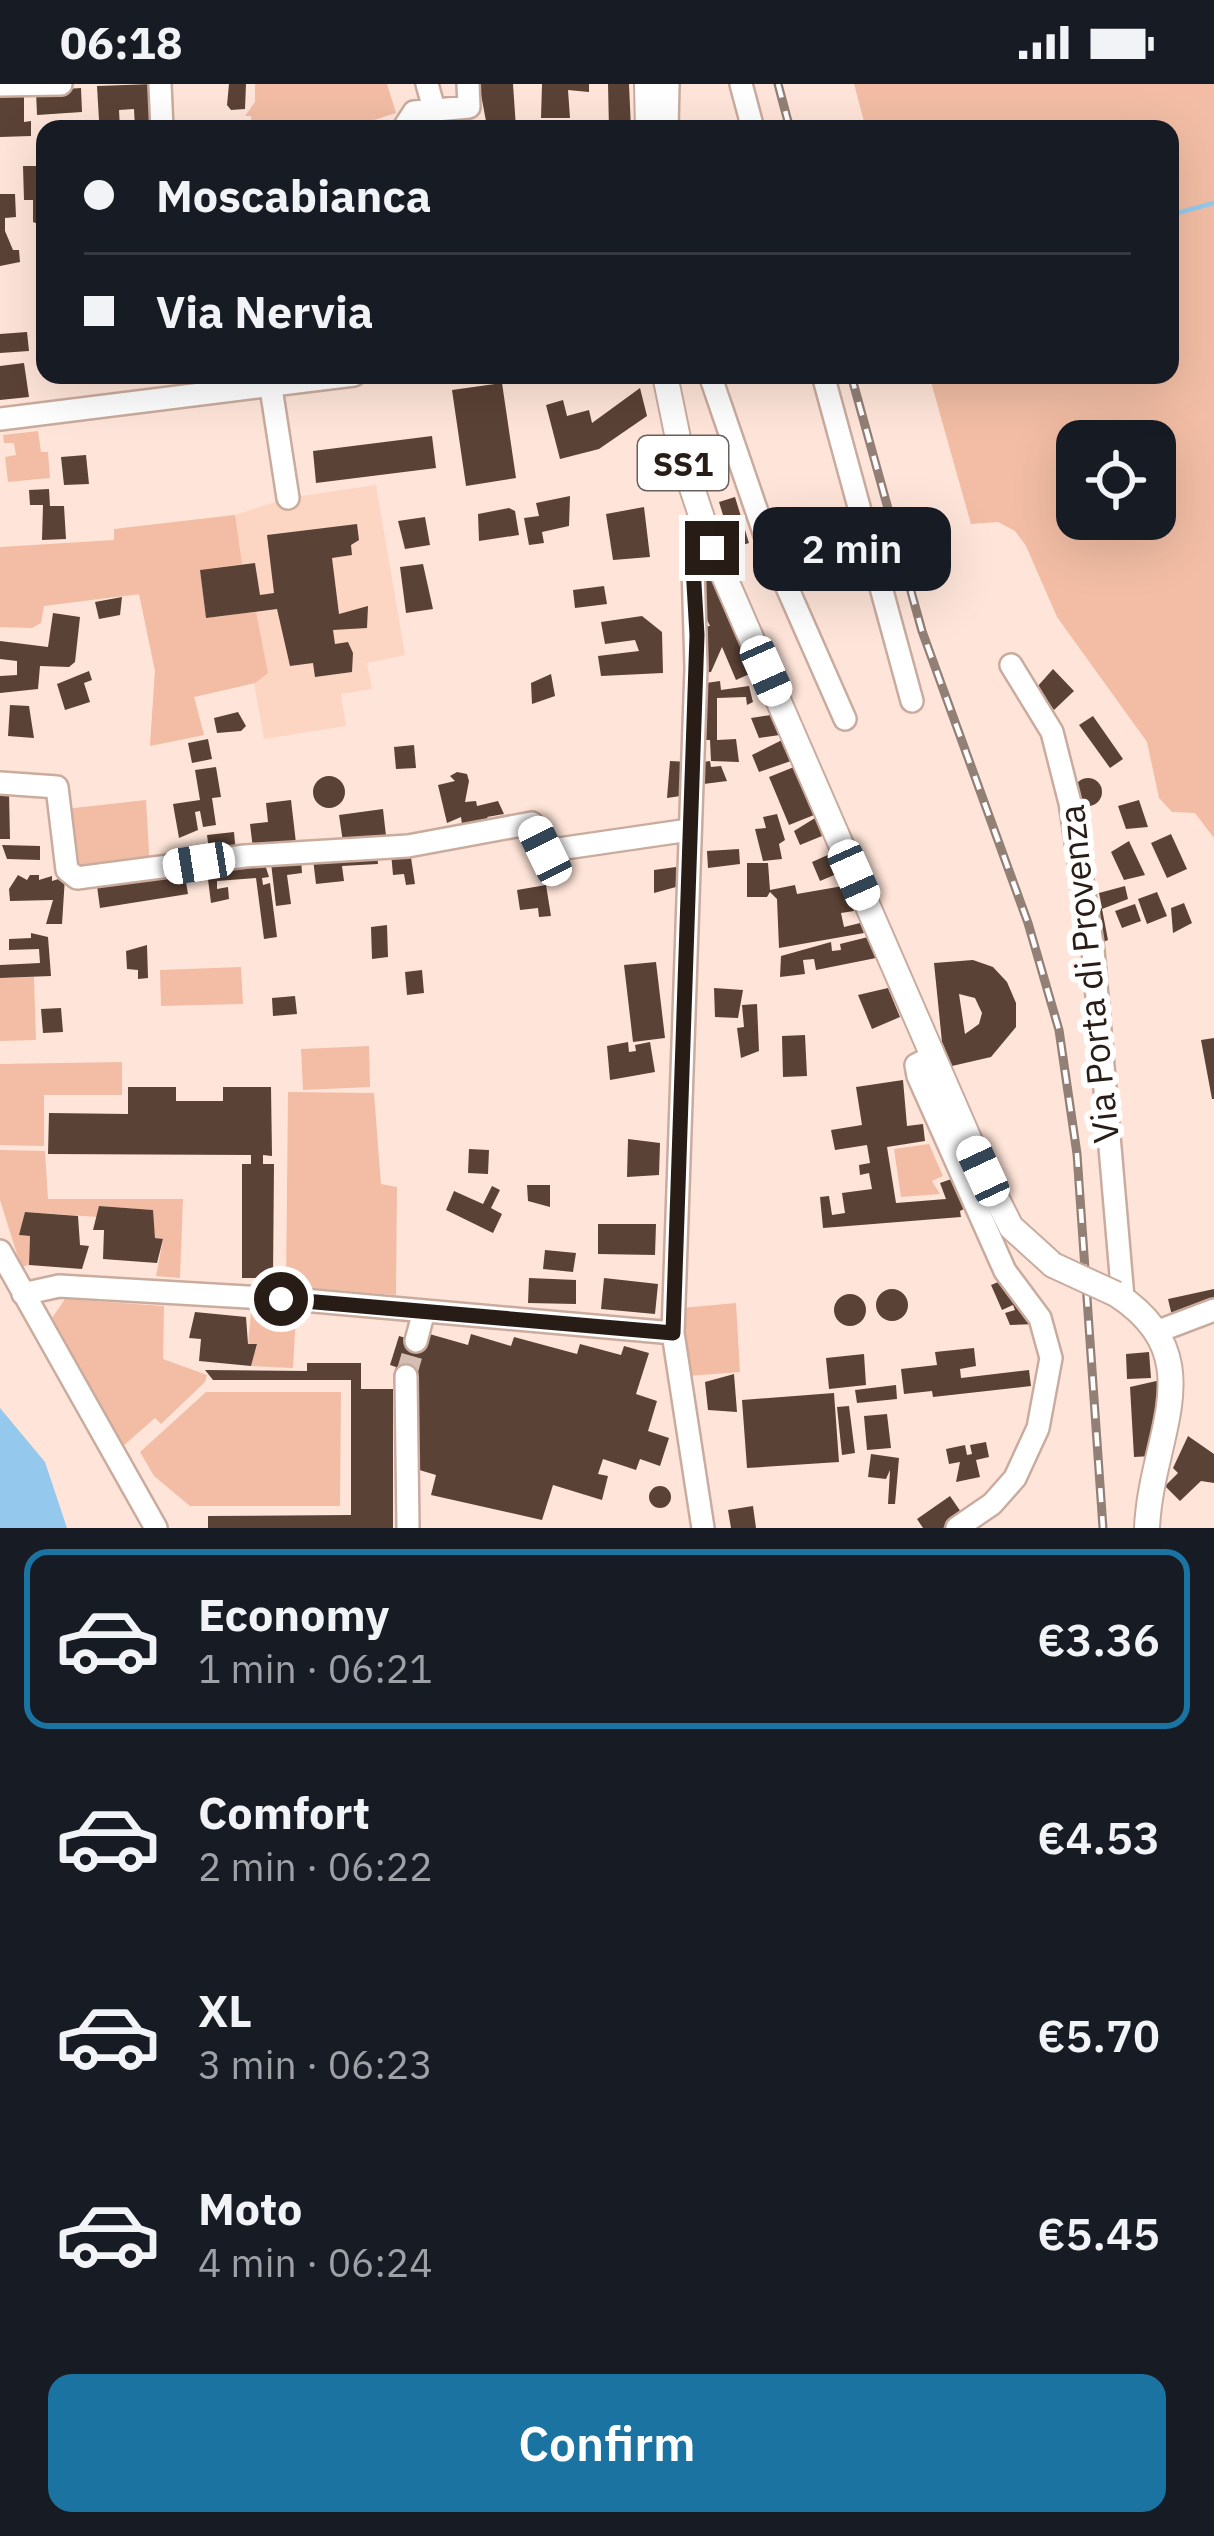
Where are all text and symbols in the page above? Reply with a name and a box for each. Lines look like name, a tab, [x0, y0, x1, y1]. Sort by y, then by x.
text: 06:18	[60, 13, 183, 71]
text: Moscabianca	[156, 166, 431, 224]
text: Via Nervia	[156, 282, 373, 340]
map controls	[1056, 420, 1176, 540]
button: locate	[1056, 420, 1176, 540]
road number: SS1	[638, 436, 728, 490]
callout: 2 min	[754, 506, 952, 590]
route end	[685, 521, 739, 575]
text: 2 min	[802, 523, 902, 574]
car	[735, 631, 797, 711]
street label: Via Porta di Provenza	[1047, 803, 1129, 1145]
car	[513, 811, 577, 891]
car	[823, 835, 885, 915]
car	[161, 840, 237, 886]
car	[951, 1131, 1015, 1211]
route start	[254, 1272, 308, 1326]
icon: car	[54, 1585, 162, 1693]
text: Economy	[198, 1585, 389, 1643]
text: €3.36	[1037, 1610, 1160, 1668]
text: 1 min · 06:21	[198, 1643, 433, 1694]
icon: car	[54, 1783, 162, 1891]
text: Comfort	[198, 1783, 370, 1841]
text: €4.53	[1037, 1808, 1160, 1866]
text: 2 min · 06:22	[198, 1841, 433, 1892]
icon: car	[54, 1981, 162, 2089]
text: XL	[198, 1981, 252, 2039]
text: €5.70	[1037, 2006, 1160, 2064]
text: 3 min · 06:23	[198, 2039, 433, 2090]
icon: car	[54, 2179, 162, 2287]
text: Moto	[198, 2179, 302, 2237]
text: €5.45	[1037, 2204, 1160, 2262]
text: 4 min · 06:24	[198, 2237, 433, 2288]
button: Confirm	[48, 2374, 1166, 2512]

